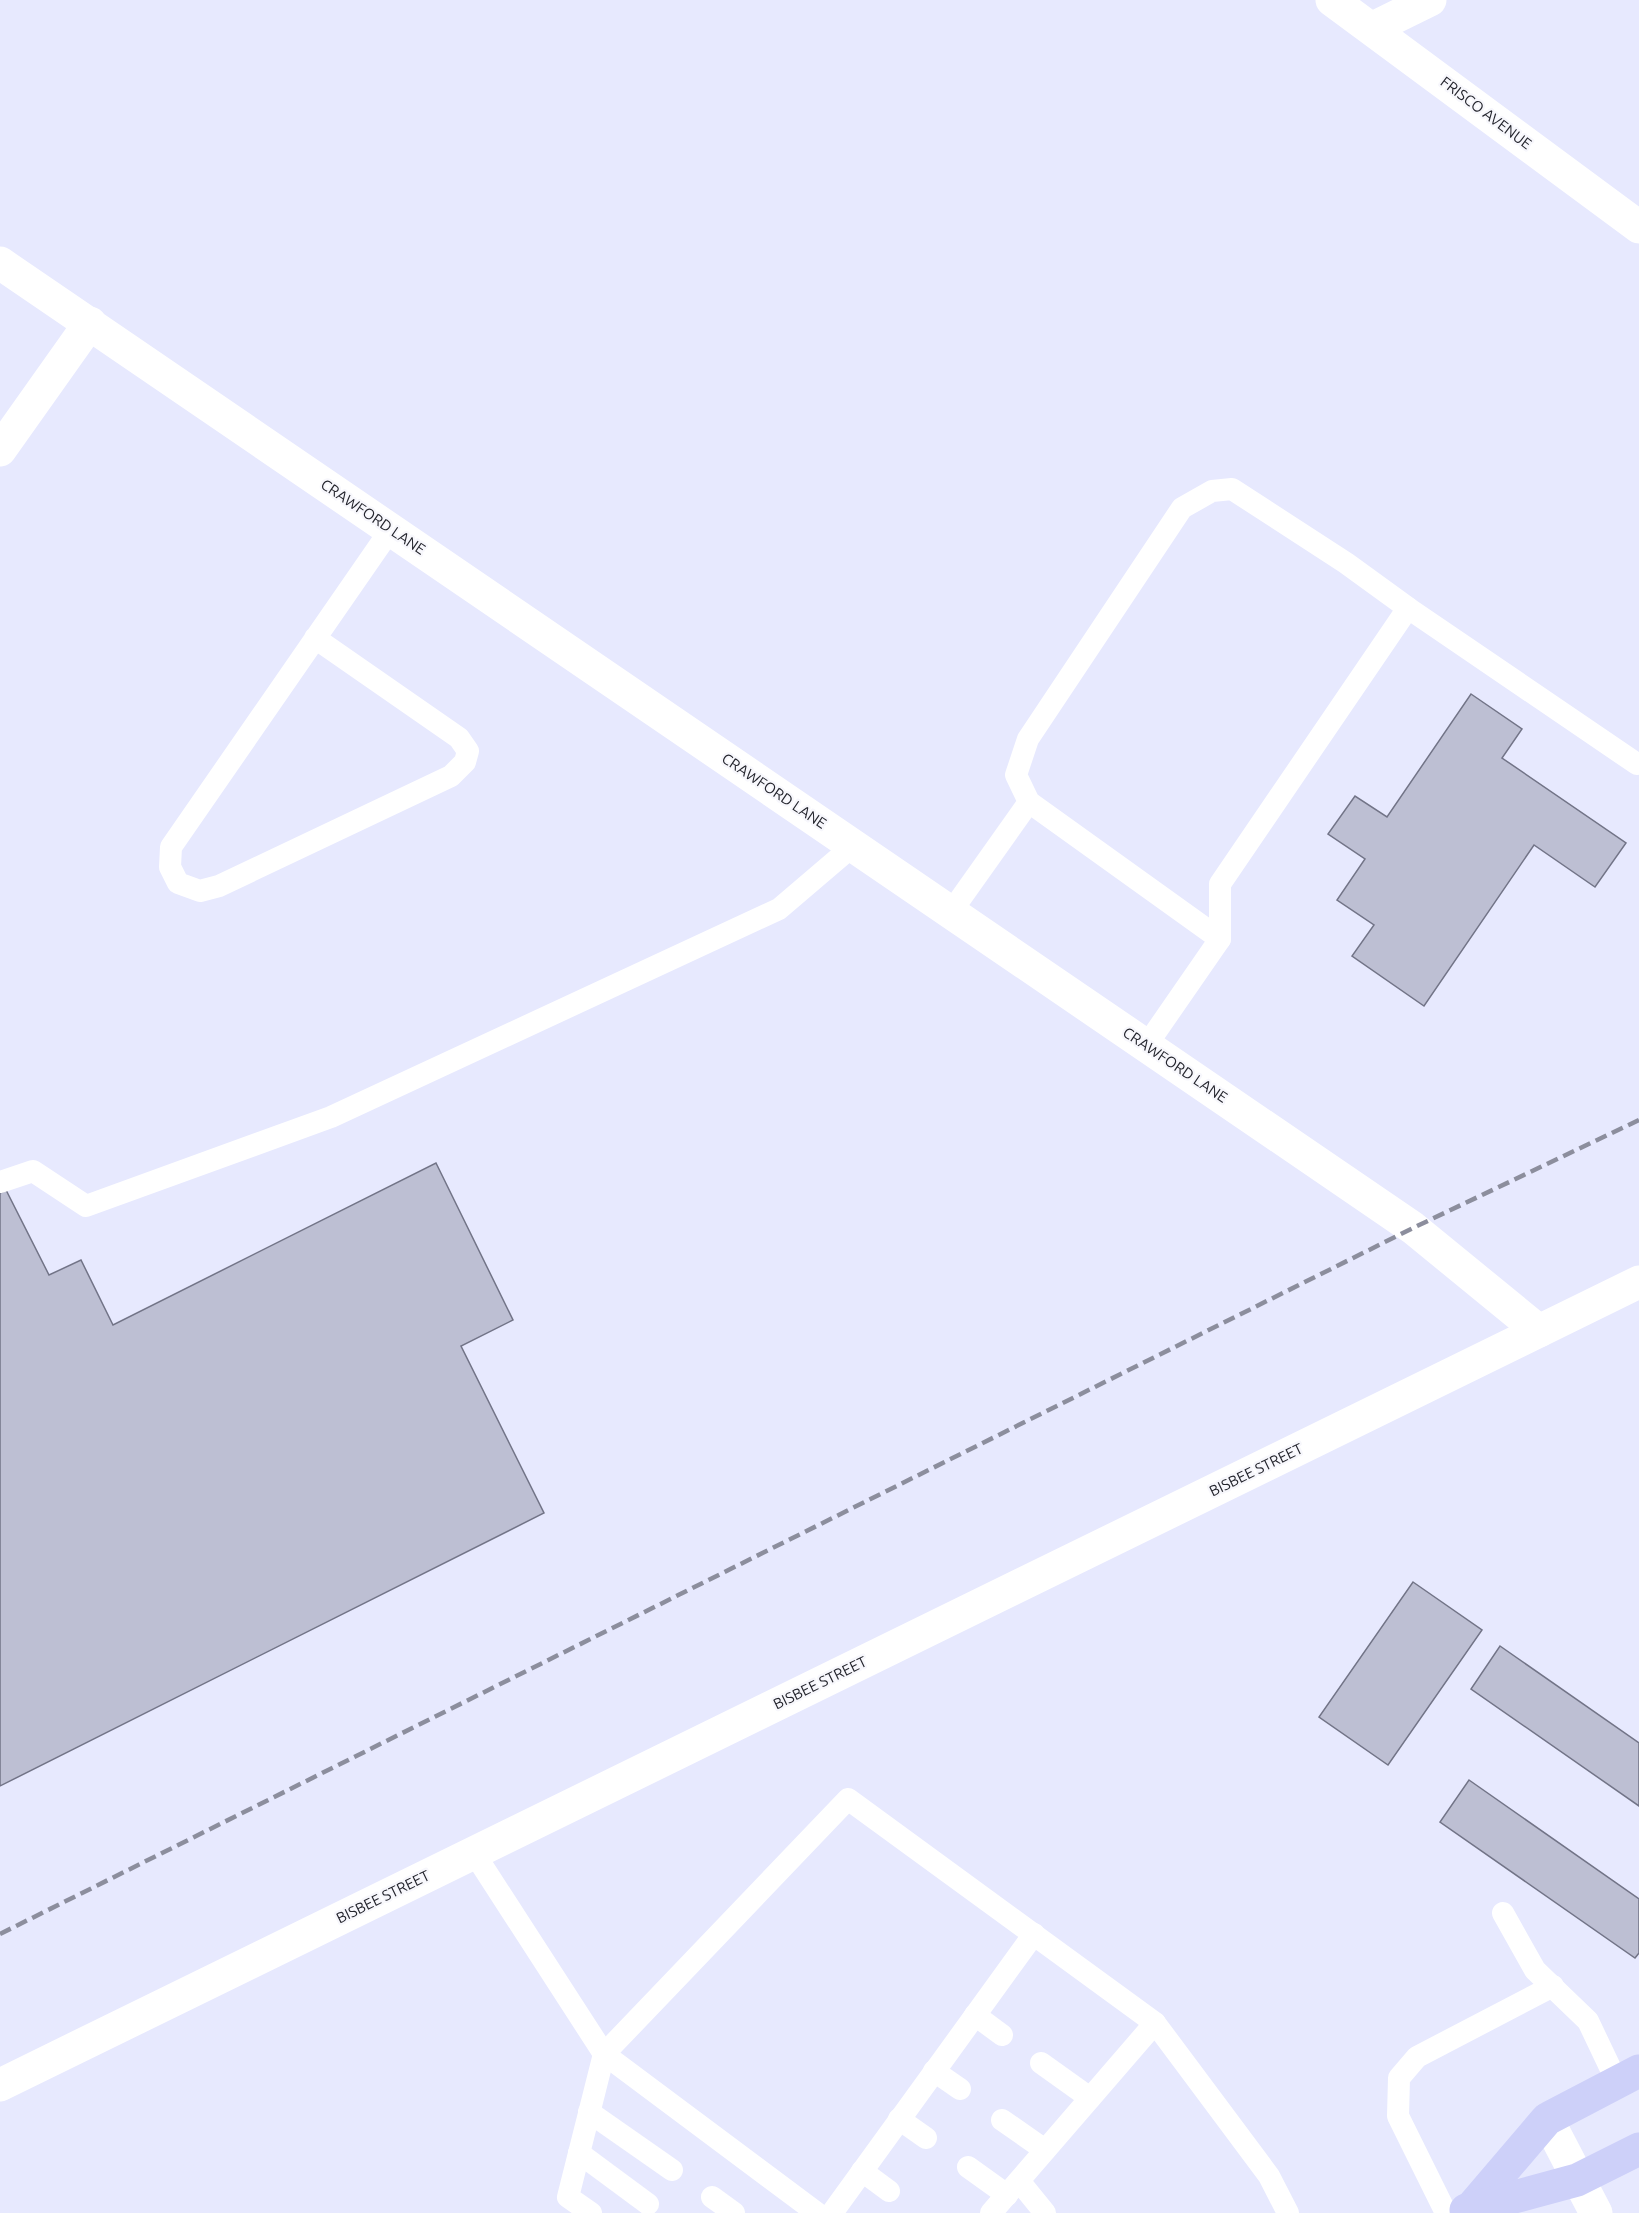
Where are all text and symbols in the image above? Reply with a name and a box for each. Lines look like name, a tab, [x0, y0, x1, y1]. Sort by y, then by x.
street label: FRISCO AVENUE	[1438, 73, 1535, 152]
street label: CRAWFORD LANE	[318, 475, 429, 558]
street label: CRAWFORD LANE	[719, 749, 830, 832]
street label: CRAWFORD LANE	[1120, 1023, 1231, 1106]
street label: BISBEE STREET	[1206, 1439, 1306, 1499]
street label: BISBEE STREET	[770, 1652, 870, 1712]
street label: BISBEE STREET	[333, 1866, 433, 1926]

